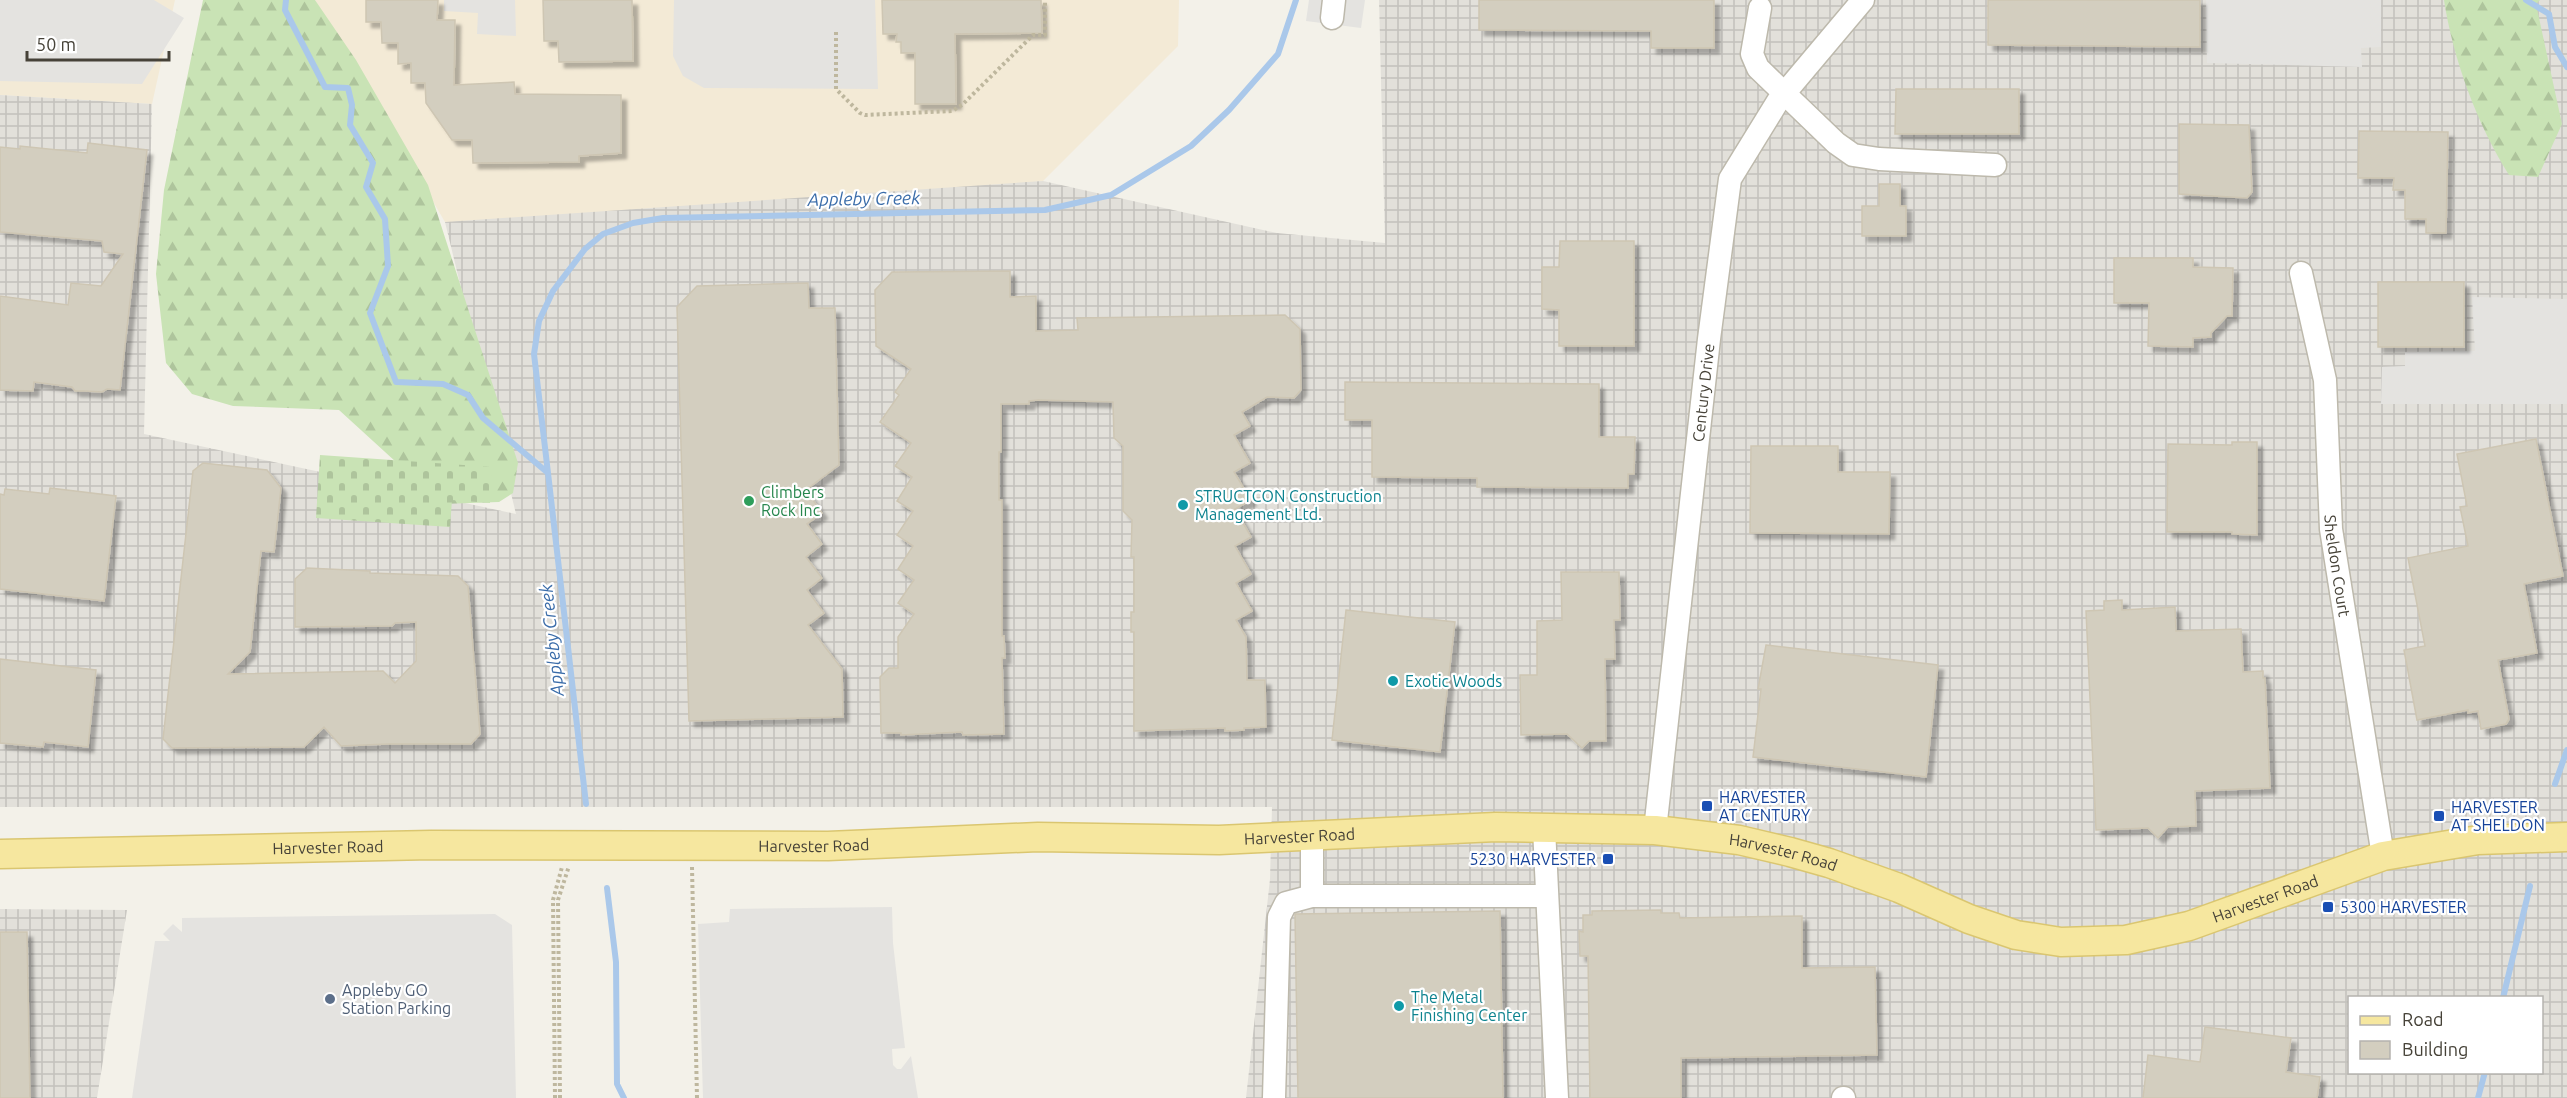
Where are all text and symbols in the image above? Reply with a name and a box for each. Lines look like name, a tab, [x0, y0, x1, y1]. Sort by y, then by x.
scale bar	[27, 24, 170, 62]
text: 50 m	[36, 34, 76, 54]
water label: Appleby Creek	[806, 187, 921, 209]
street label: Century Drive	[1689, 343, 1717, 443]
place label: Climbers Rock Inc	[761, 483, 824, 519]
place label: STRUCTCON Construction Management Ltd.	[1195, 487, 1382, 523]
marker: Climbers Rock Inc	[742, 494, 756, 508]
marker: STRUCTCON Construction Management Ltd.	[1176, 498, 1190, 512]
street label: Sheldon Court	[2321, 514, 2354, 619]
water label: Appleby Creek	[535, 582, 567, 698]
place label: Exotic Woods	[1405, 672, 1502, 690]
marker: Exotic Woods	[1386, 674, 1400, 688]
place label: HARVESTER AT CENTURY	[1719, 788, 1811, 824]
place label: HARVESTER AT SHELDON	[2451, 798, 2545, 834]
marker: HARVESTER AT CENTURY	[1700, 799, 1714, 813]
marker: HARVESTER AT SHELDON	[2432, 809, 2446, 823]
street label: Harvester Road	[1244, 825, 1356, 848]
street label: Harvester Road	[1728, 830, 1840, 874]
street label: Harvester Road	[758, 835, 870, 855]
street label: Harvester Road	[272, 837, 384, 857]
place label: 5230 HARVESTER	[1469, 850, 1596, 868]
marker: 5230 HARVESTER	[1601, 852, 1615, 866]
street label: Harvester Road	[2210, 871, 2321, 926]
place label: 5300 HARVESTER	[2340, 898, 2467, 916]
marker: 5300 HARVESTER	[2321, 900, 2335, 914]
place label: Appleby GO Station Parking	[342, 981, 451, 1017]
place label: The Metal Finishing Center	[1411, 988, 1527, 1024]
marker: Appleby GO Station Parking	[323, 992, 337, 1006]
legend	[2348, 996, 2543, 1074]
marker: The Metal Finishing Center	[1392, 999, 1406, 1013]
text: Road	[2402, 1009, 2444, 1029]
text: Building	[2402, 1039, 2468, 1059]

